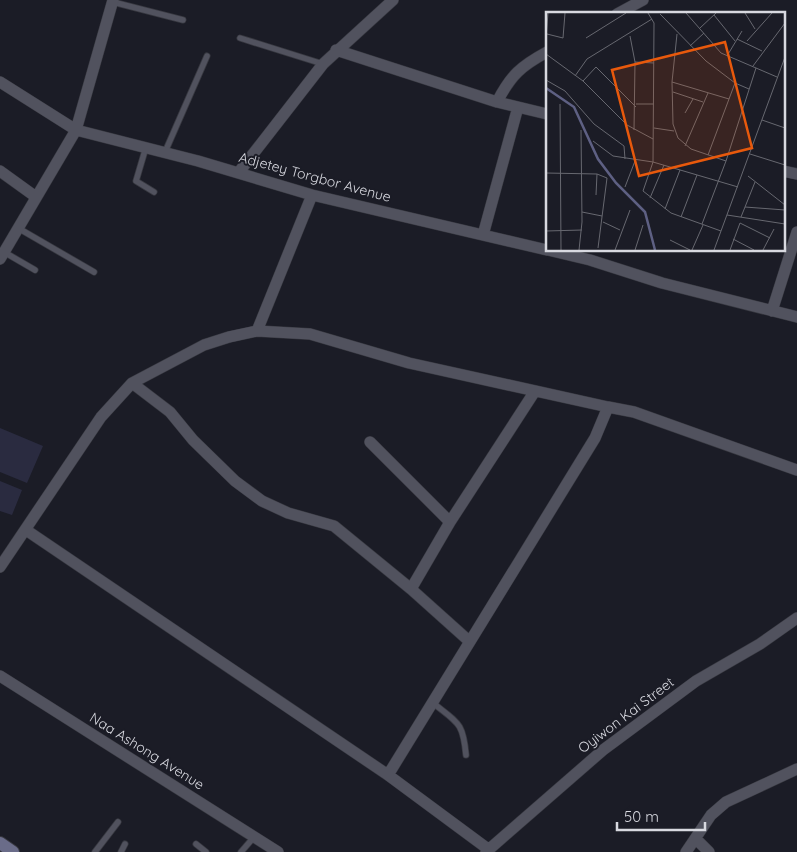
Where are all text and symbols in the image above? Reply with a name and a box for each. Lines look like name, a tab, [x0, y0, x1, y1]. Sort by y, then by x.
inset map	[546, 12, 784, 251]
street label: Adjetey Torgbor Avenue	[237, 148, 393, 206]
street label: Oyiwon Kai Street	[574, 673, 678, 757]
street label: Naa Ashong Avenue	[86, 708, 208, 794]
scale bar	[617, 800, 704, 832]
text: 50 m	[624, 807, 659, 826]

